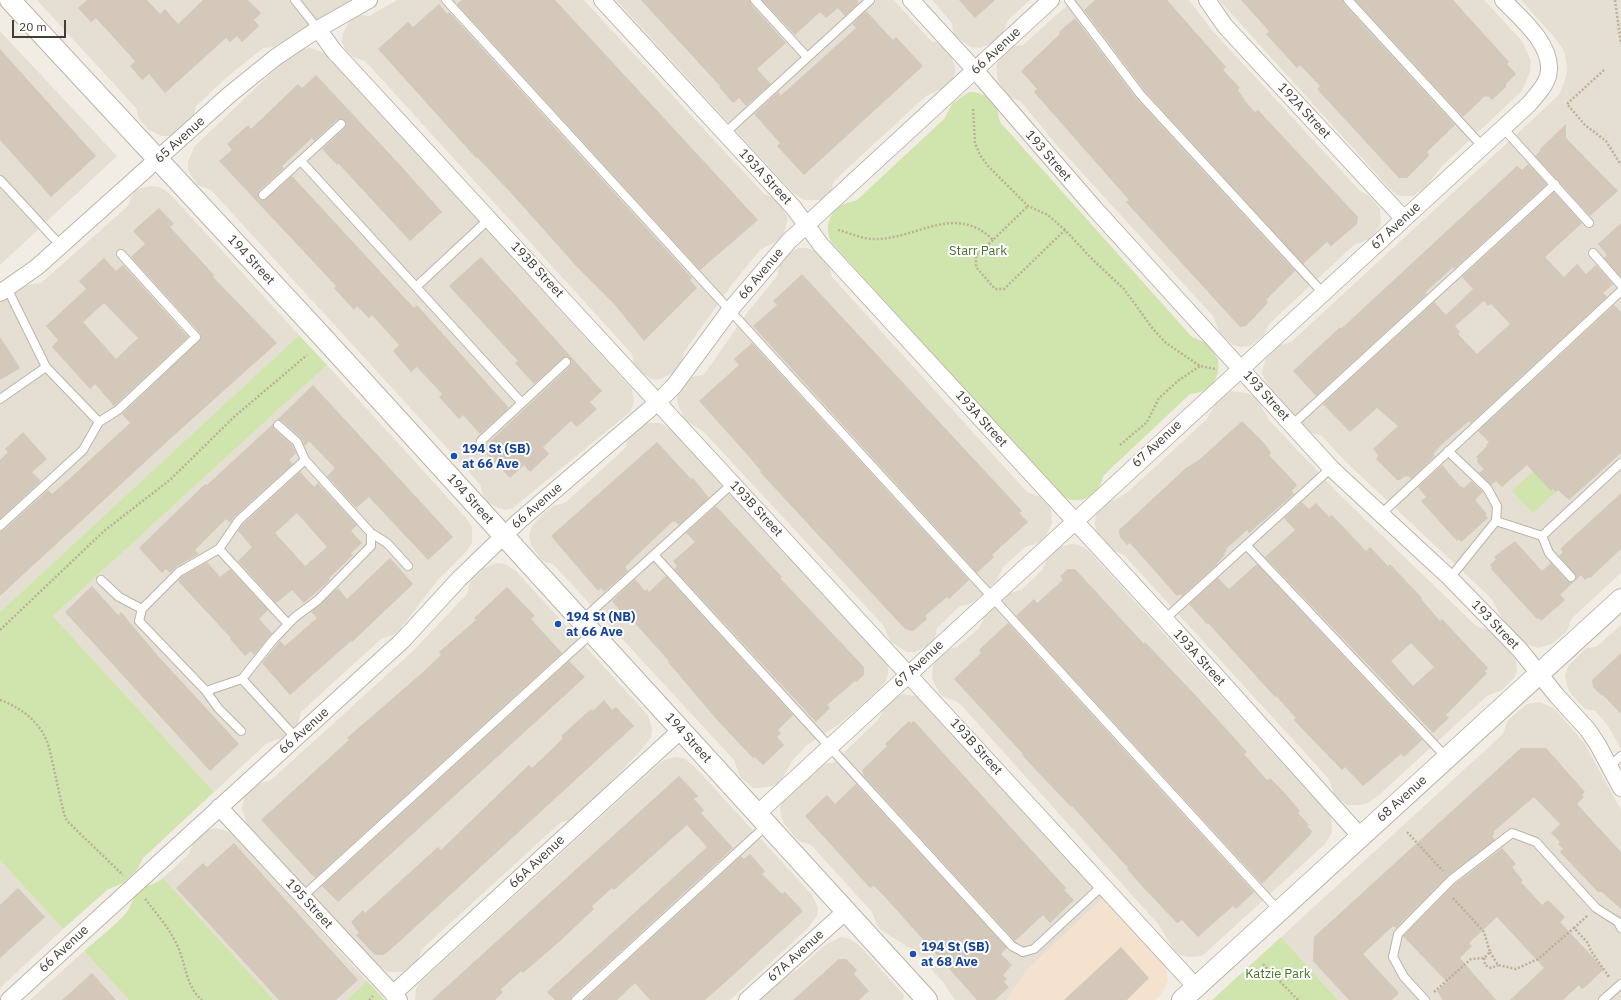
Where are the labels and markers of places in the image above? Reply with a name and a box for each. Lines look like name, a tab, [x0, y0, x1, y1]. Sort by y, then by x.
place label: 194 St (SB) at 66 Ave	[462, 441, 530, 472]
marker: 194 St (SB) at 66 Ave	[449, 451, 459, 461]
place label: 194 St (NB) at 66 Ave	[566, 609, 635, 640]
marker: 194 St (NB) at 66 Ave	[553, 619, 563, 629]
place label: 194 St (SB) at 68 Ave	[921, 939, 989, 970]
marker: 194 St (SB) at 68 Ave	[908, 949, 918, 959]

